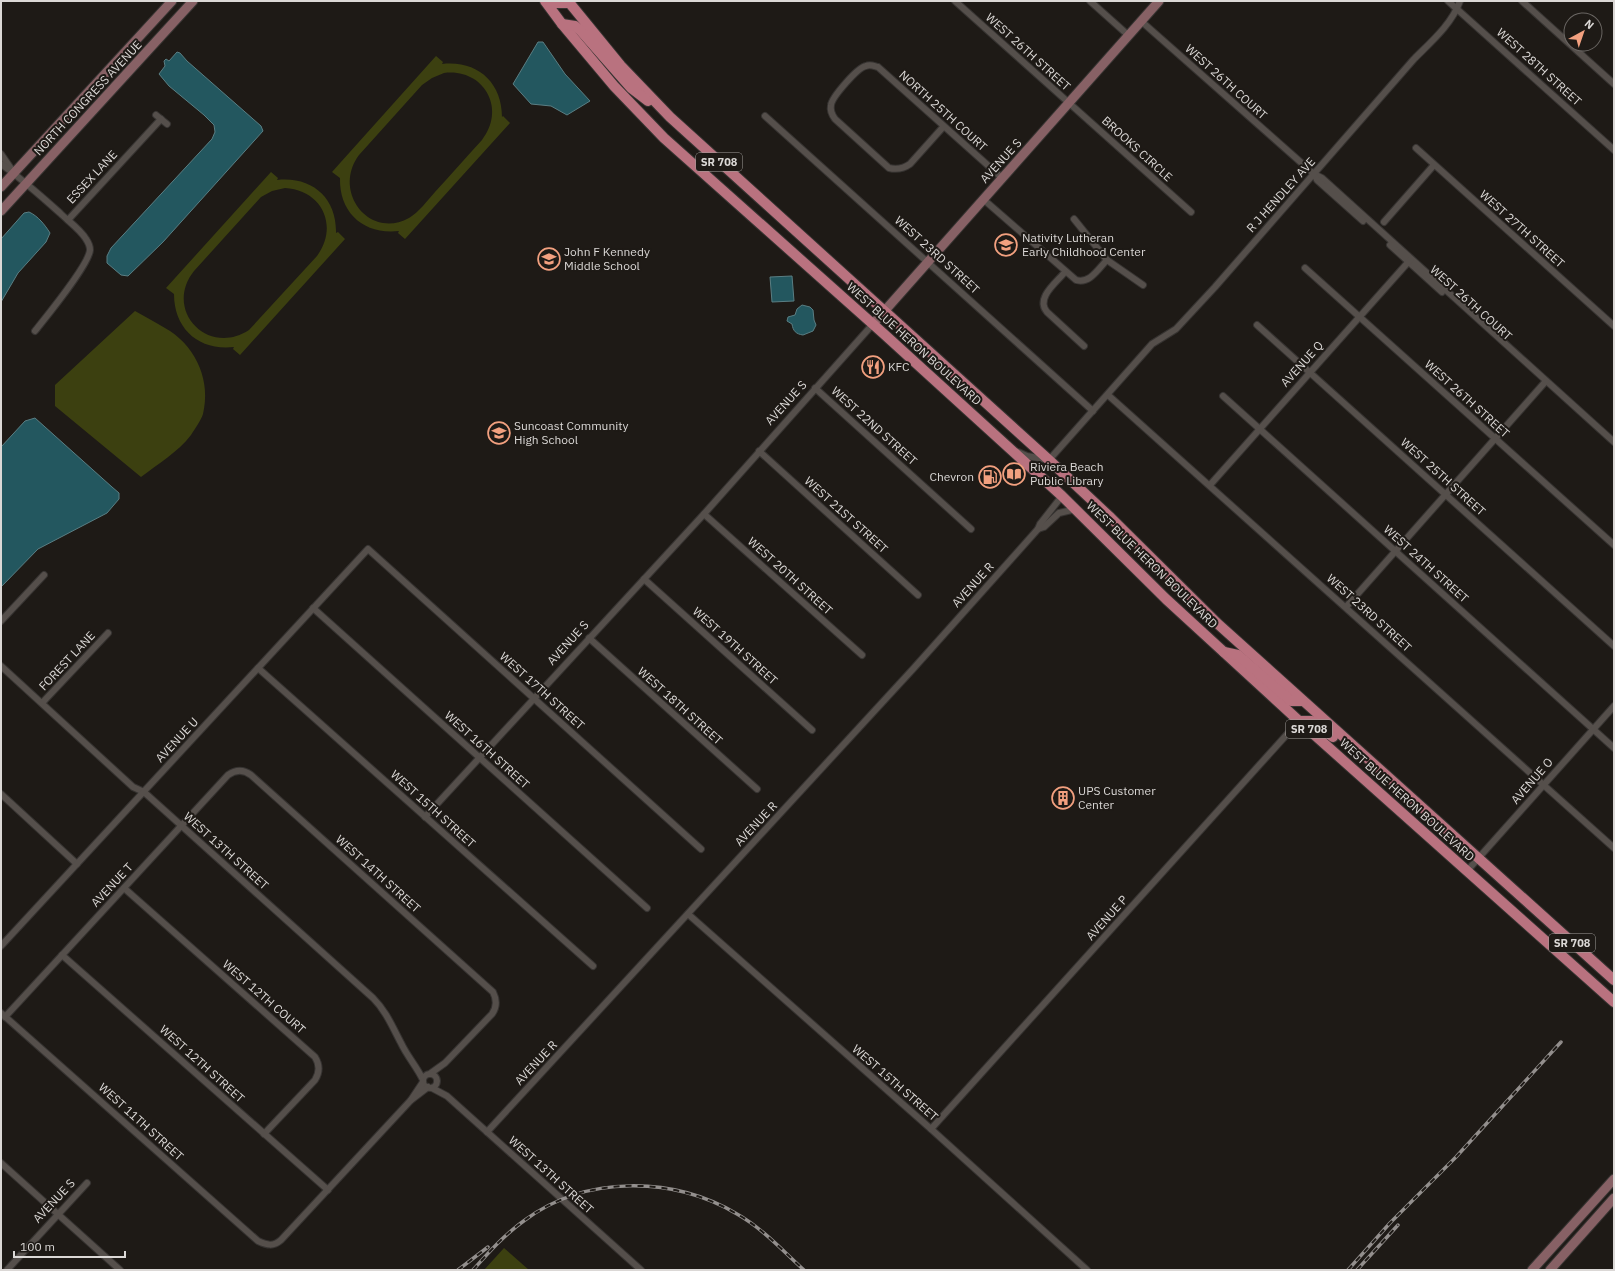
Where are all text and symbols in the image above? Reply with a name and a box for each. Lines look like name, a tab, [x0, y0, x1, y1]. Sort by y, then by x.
street label: WEST 26TH STREET	[983, 10, 1074, 94]
north arrow	[1563, 12, 1603, 52]
text: N	[1582, 16, 1597, 32]
street label: WEST 28TH STREET	[1494, 25, 1585, 109]
street label: NORTH CONGRESS AVENUE	[30, 37, 145, 158]
street label: WEST 26TH COURT	[1182, 41, 1270, 122]
street label: NORTH 25TH COURT	[896, 67, 991, 154]
street label: BROOKS CIRCLE	[1099, 113, 1176, 184]
street label: AVENUE S	[977, 135, 1025, 186]
street label: ESSEX LANE	[63, 147, 120, 206]
road number: SR 708	[696, 153, 742, 171]
street label: R J HENDLEY AVE	[1243, 154, 1318, 235]
street label: WEST 27TH STREET	[1477, 187, 1568, 271]
street label: WEST 23RD STREET	[892, 212, 983, 297]
place label: Nativity Lutheran Early Childhood Center	[1022, 230, 1146, 259]
school or university icon: Nativity Lutheran Early Childhood Center	[993, 232, 1019, 258]
place label: John F Kennedy Middle School	[564, 244, 650, 273]
school or university icon: John F Kennedy Middle School	[536, 246, 562, 272]
street label: WEST 26TH COURT	[1427, 262, 1515, 343]
street label: WEST BLUE HERON BOULEVARD	[844, 279, 985, 408]
street label: AVENUE Q	[1277, 338, 1326, 390]
restaurant icon: KFC	[860, 354, 886, 380]
street label: WEST 26TH STREET	[1422, 357, 1513, 441]
place label: KFC	[888, 359, 910, 374]
street label: AVENUE S	[762, 377, 810, 428]
street label: WEST 22ND STREET	[828, 383, 920, 468]
place label: Suncoast Community High School	[514, 418, 628, 447]
school or university icon: Suncoast Community High School	[486, 420, 512, 446]
street label: WEST 25TH STREET	[1398, 435, 1489, 519]
place label: Riviera Beach Public Library	[1030, 459, 1103, 488]
library icon: Riviera Beach Public Library	[1001, 461, 1027, 487]
fuel station icon: Chevron	[977, 464, 1003, 490]
place label: Chevron	[929, 469, 974, 484]
street label: WEST 21ST STREET	[801, 473, 891, 556]
street label: WEST BLUE HERON BOULEVARD	[1084, 498, 1221, 631]
street label: WEST 24TH STREET	[1381, 522, 1472, 606]
street label: WEST 20TH STREET	[745, 534, 836, 618]
street label: AVENUE R	[948, 559, 997, 610]
street label: WEST 23RD STREET	[1324, 570, 1415, 655]
street label: WEST 19TH STREET	[690, 604, 781, 688]
street label: AVENUE S	[544, 617, 592, 668]
street label: FOREST LANE	[35, 628, 98, 693]
street label: WEST 17TH STREET	[497, 649, 588, 733]
street label: WEST 18TH STREET	[635, 664, 726, 748]
street label: WEST 16TH STREET	[442, 708, 533, 792]
street label: AVENUE U	[152, 714, 201, 765]
road number: SR 708	[1286, 720, 1332, 738]
street label: WEST BLUE HERON BOULEVARD	[1337, 735, 1478, 864]
street label: AVENUE O	[1507, 754, 1556, 807]
street label: WEST 15TH STREET	[388, 767, 479, 851]
place label: UPS Customer Center	[1078, 783, 1156, 812]
building icon: UPS Customer Center	[1050, 785, 1076, 811]
street label: AVENUE R	[731, 798, 780, 849]
street label: WEST 13TH STREET	[181, 809, 272, 893]
street label: WEST 14TH STREET	[333, 832, 424, 916]
street label: AVENUE T	[87, 859, 136, 910]
street label: AVENUE P	[1083, 892, 1131, 943]
road number: SR 708	[1549, 934, 1595, 952]
street label: WEST 12TH COURT	[220, 957, 309, 1037]
street label: WEST 12TH STREET	[157, 1022, 248, 1106]
street label: AVENUE R	[511, 1037, 560, 1088]
street label: WEST 15TH STREET	[849, 1041, 941, 1124]
street label: WEST 11TH STREET	[96, 1080, 187, 1164]
street label: WEST 13TH STREET	[506, 1133, 597, 1217]
street label: AVENUE S	[29, 1175, 78, 1226]
scale bar	[14, 1233, 125, 1259]
text: 100 m	[20, 1239, 55, 1254]

